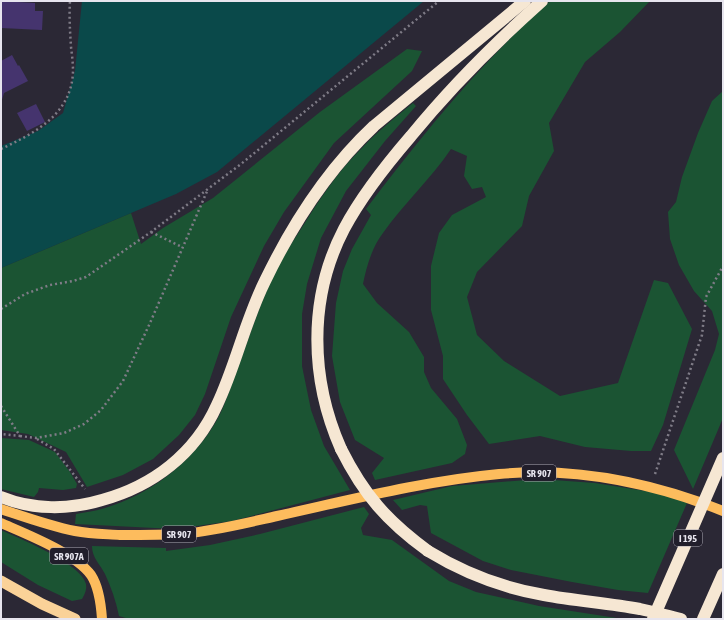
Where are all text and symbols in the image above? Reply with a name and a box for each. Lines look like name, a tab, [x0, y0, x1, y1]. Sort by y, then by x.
road number: SR 907	[522, 465, 556, 481]
road number: SR 907	[162, 526, 196, 542]
road number: I 195	[674, 530, 702, 546]
road number: SR 907A	[50, 548, 88, 564]

